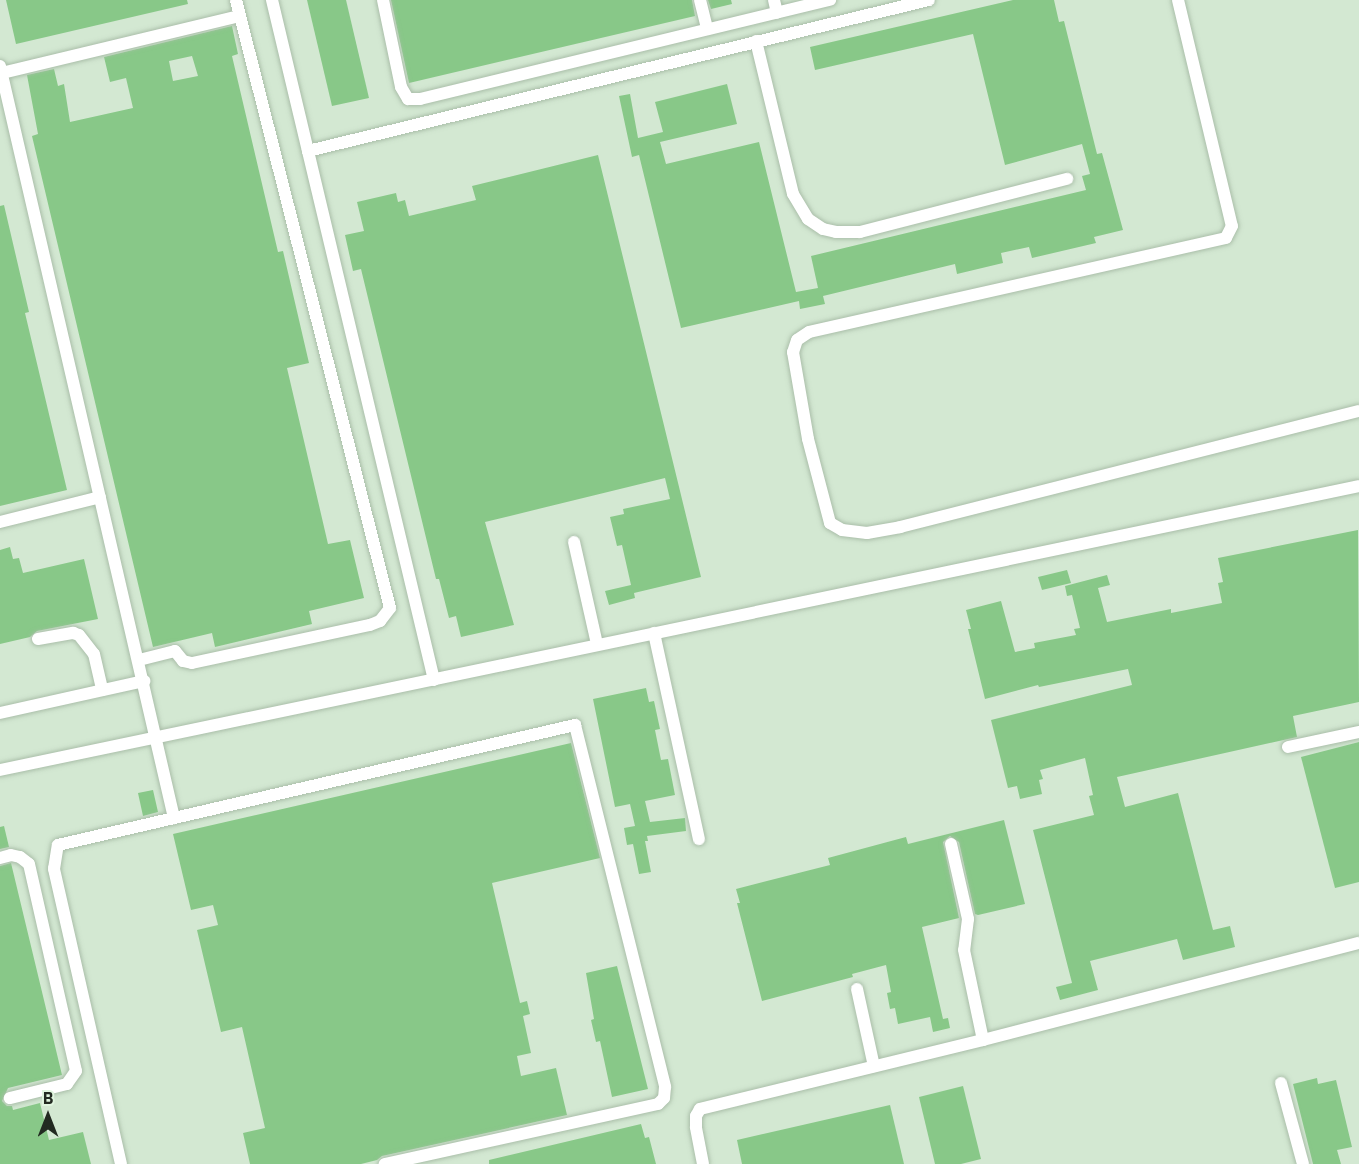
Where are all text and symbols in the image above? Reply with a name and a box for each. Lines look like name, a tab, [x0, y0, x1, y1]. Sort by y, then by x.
north arrow	[18, 1086, 78, 1146]
text: B	[43, 1088, 53, 1108]

